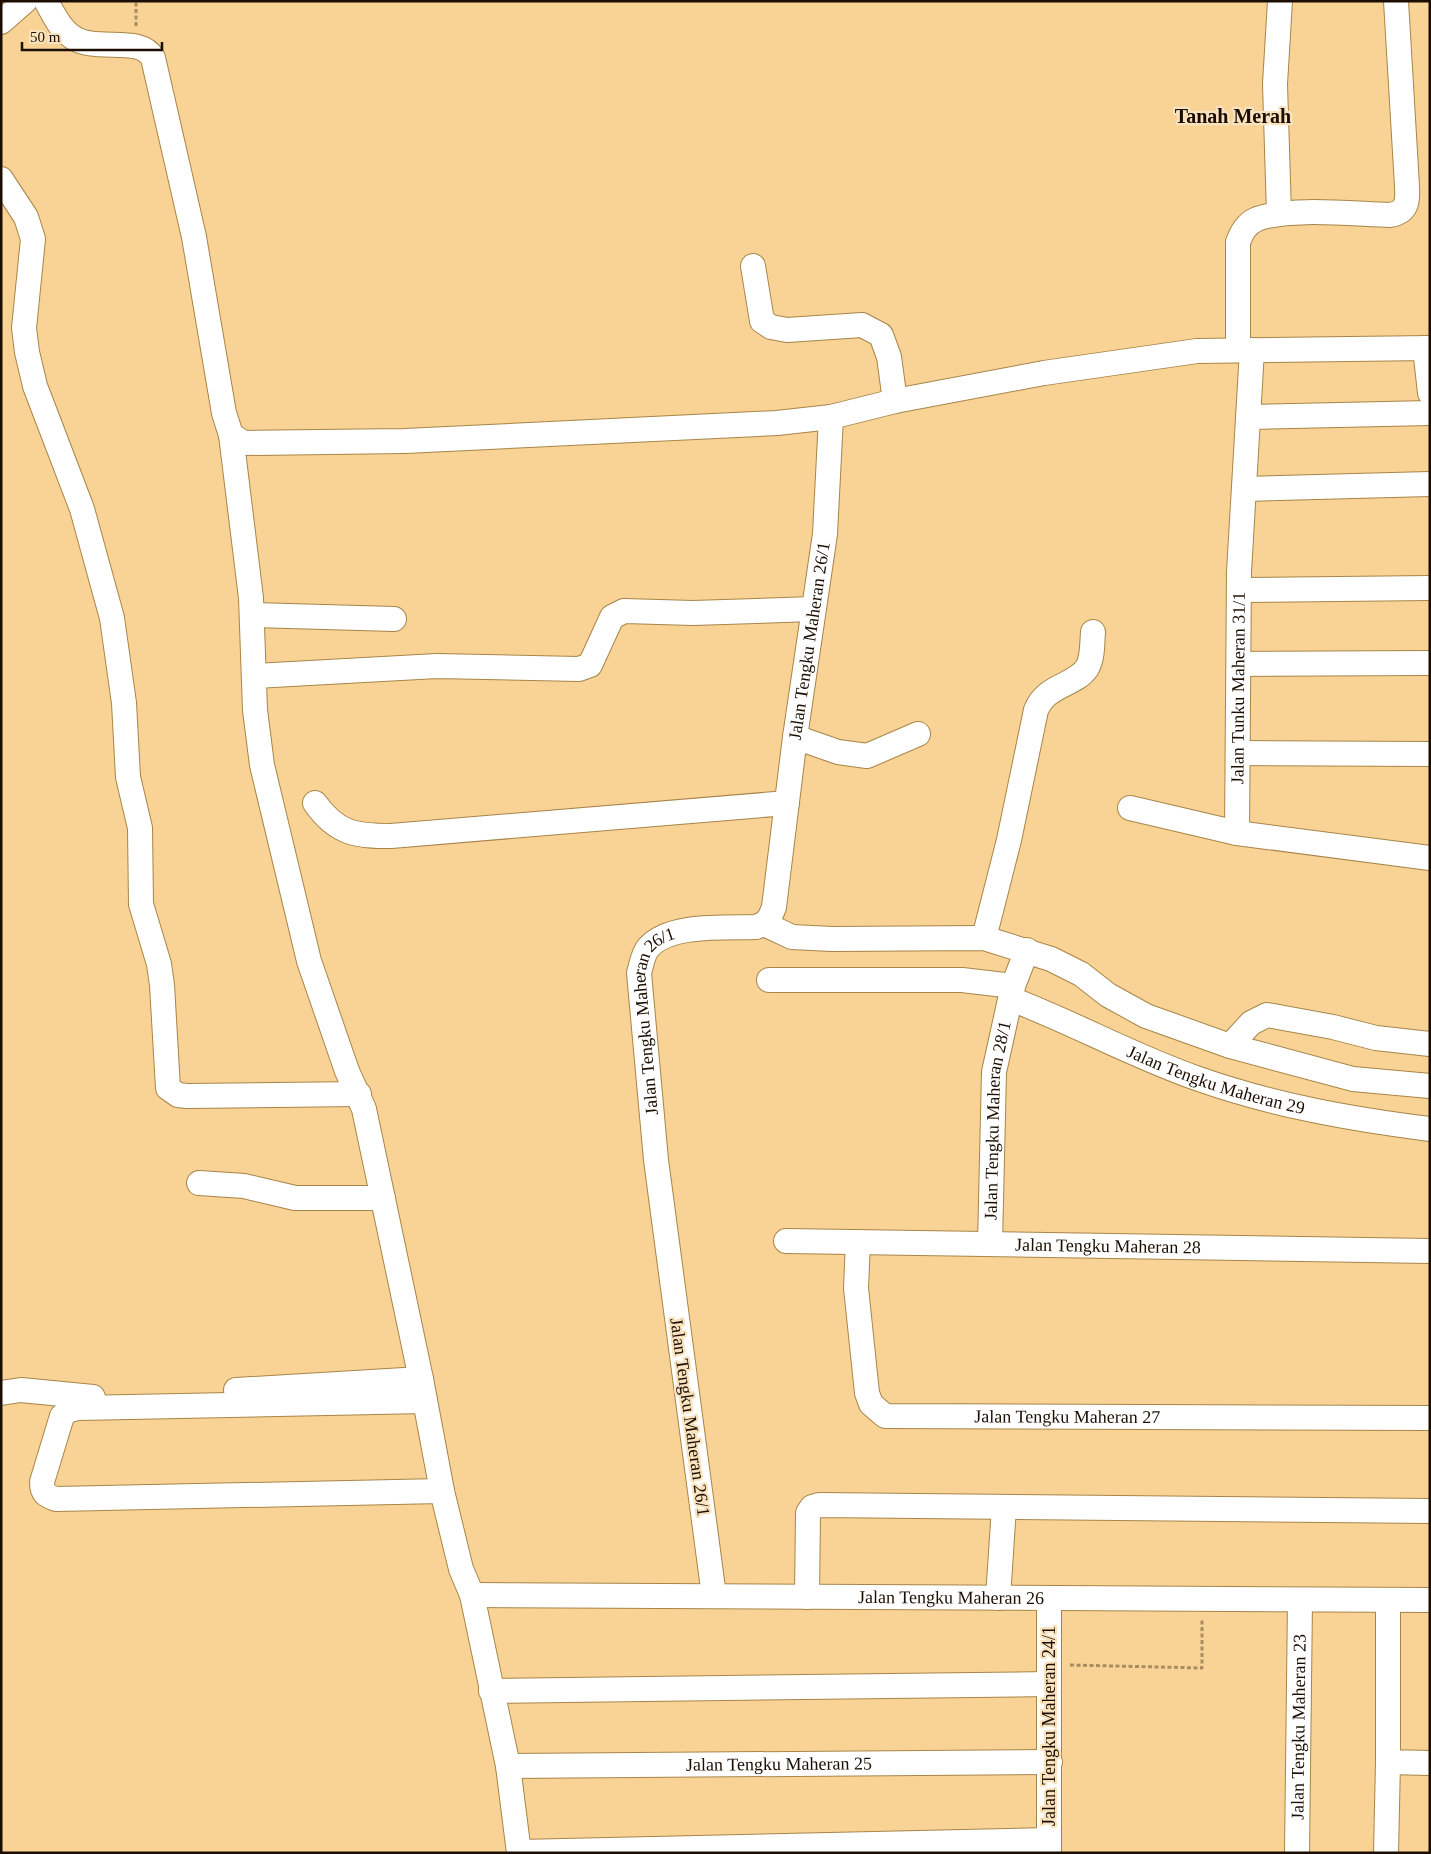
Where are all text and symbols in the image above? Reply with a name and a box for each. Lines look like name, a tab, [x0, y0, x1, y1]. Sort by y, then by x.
scale bar	[22, 20, 162, 52]
text: 50 m	[30, 29, 61, 45]
district label: Tanah Merah	[1175, 105, 1291, 127]
street label: Jalan Tengku Maheran 26/1	[785, 540, 834, 741]
street label: Jalan Tunku Maheran 31/1	[1227, 592, 1249, 784]
street label: Jalan Tengku Maheran 26/1	[629, 923, 677, 1116]
street label: Jalan Tengku Maheran 28/1	[981, 1019, 1015, 1220]
street label: Jalan Tengku Maheran 29	[1124, 1041, 1307, 1118]
street label: Jalan Tengku Maheran 28	[1015, 1235, 1201, 1257]
street label: Jalan Tengku Maheran 26/1	[666, 1317, 714, 1517]
street label: Jalan Tengku Maheran 27	[974, 1406, 1160, 1427]
street label: Jalan Tengku Maheran 26	[858, 1587, 1044, 1608]
street label: Jalan Tengku Maheran 24/1	[1039, 1626, 1059, 1826]
street label: Jalan Tengku Maheran 23	[1287, 1634, 1310, 1820]
street label: Jalan Tengku Maheran 25	[686, 1753, 872, 1775]

